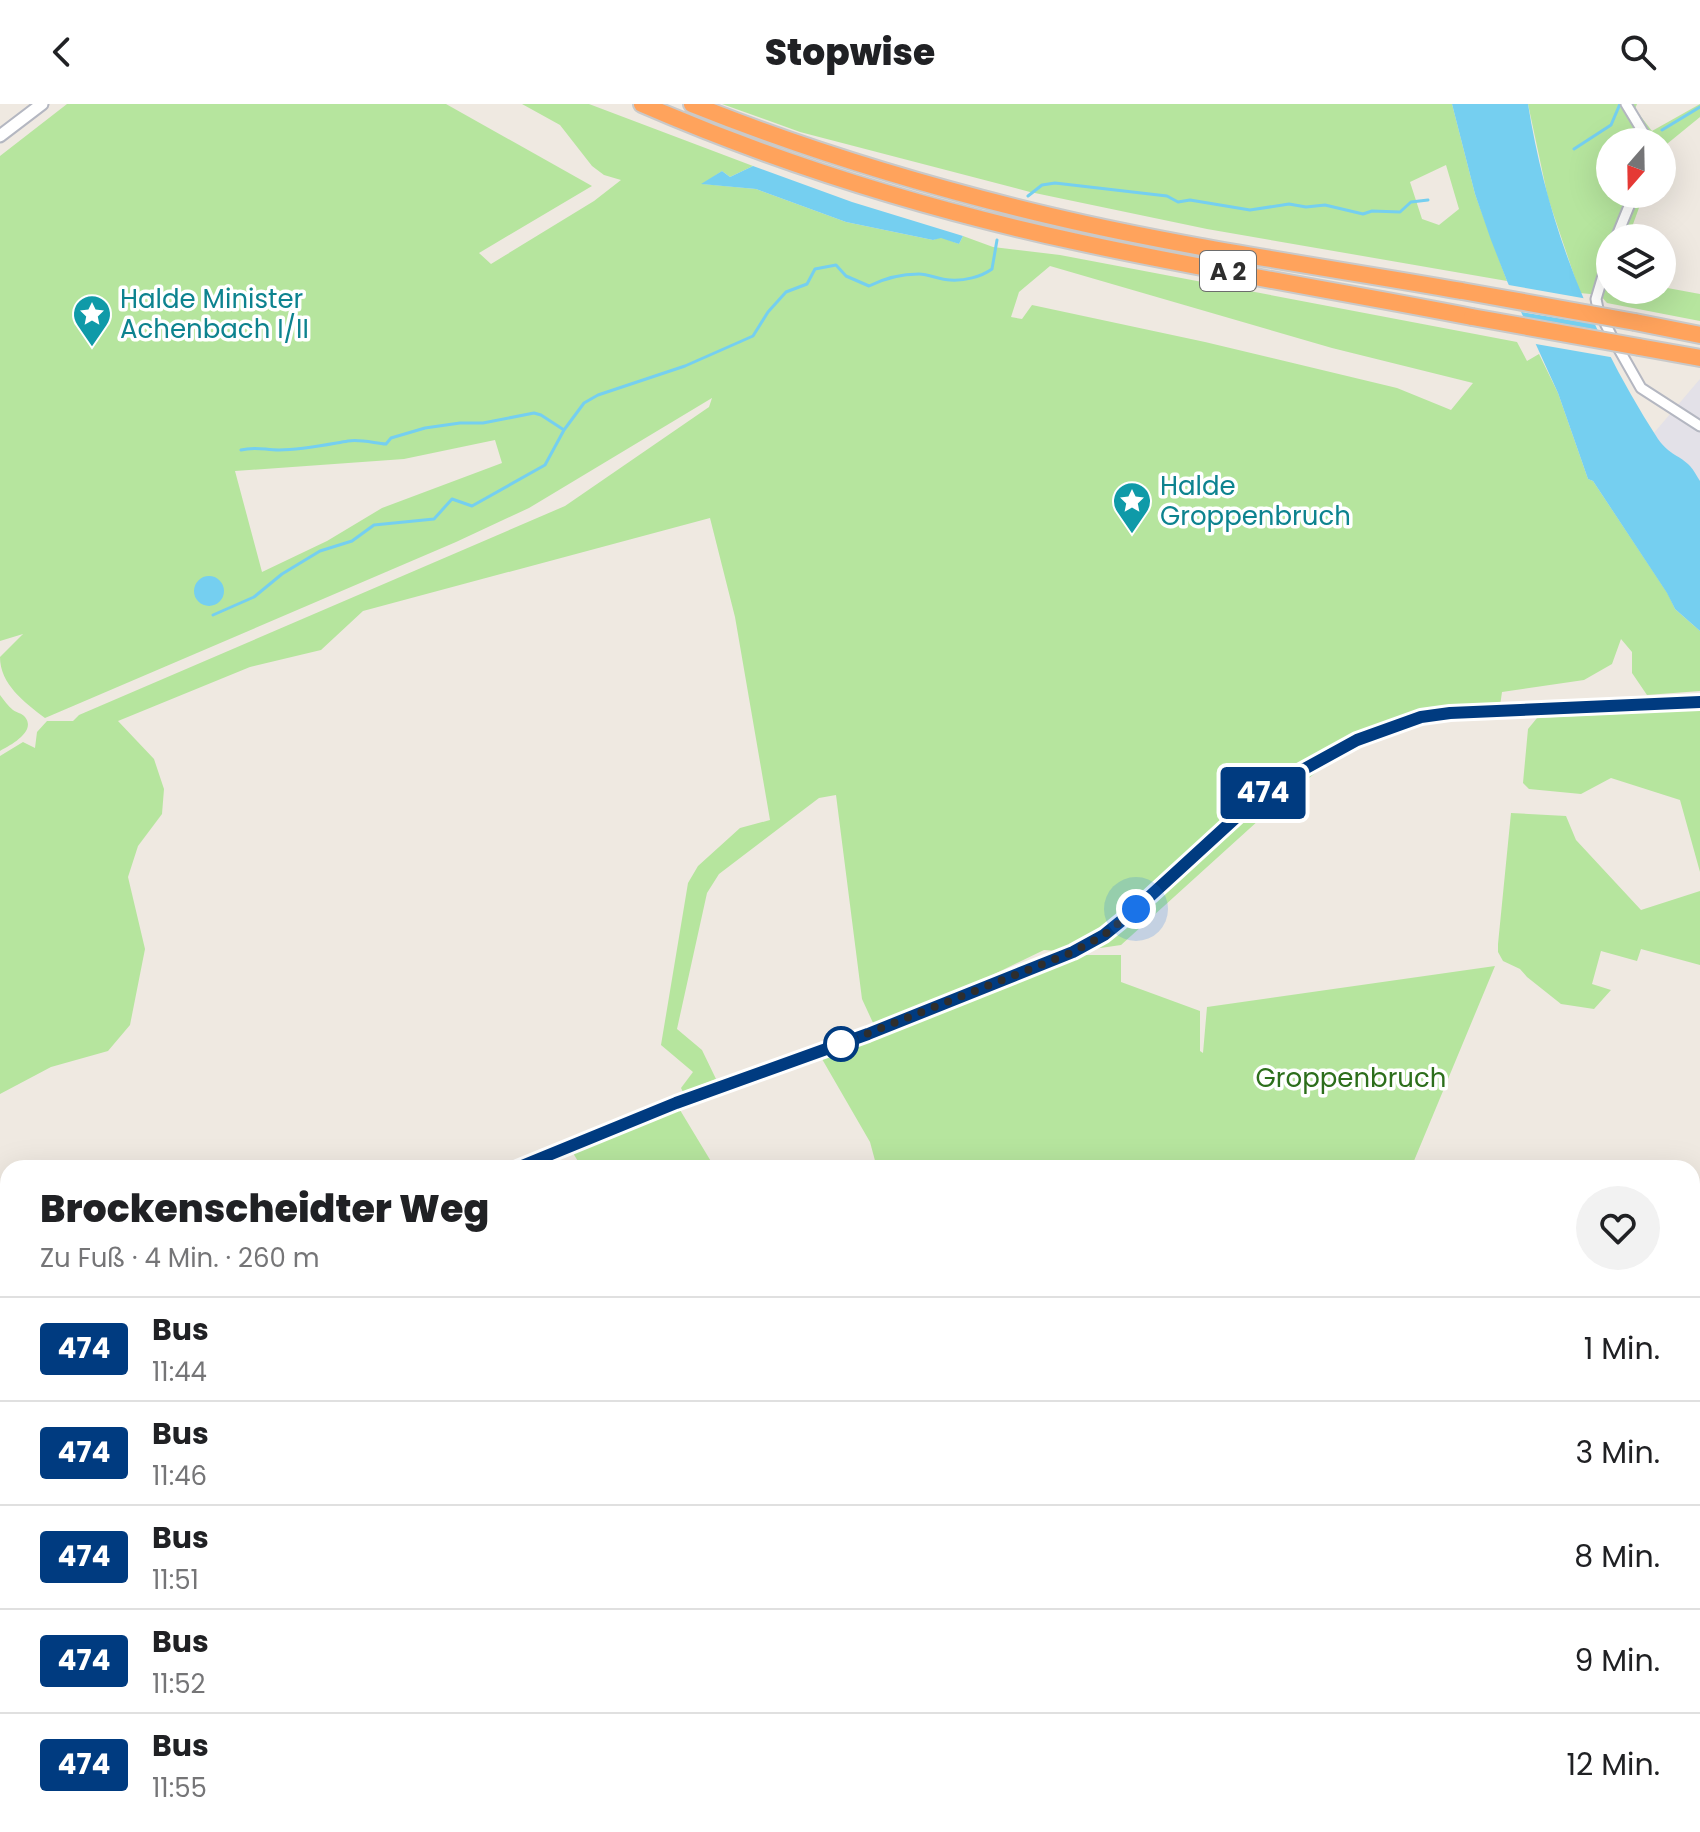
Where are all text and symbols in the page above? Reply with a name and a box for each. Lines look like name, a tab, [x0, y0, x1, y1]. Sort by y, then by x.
text: Stopwise	[765, 27, 935, 78]
icon: back	[40, 30, 84, 74]
icon: search	[1616, 30, 1660, 74]
north arrow	[1596, 128, 1676, 208]
map controls	[1596, 128, 1676, 304]
button: layers	[1596, 224, 1676, 304]
road number: A 2	[1200, 251, 1256, 291]
place label: Halde Minister Achenbach I/II	[120, 281, 309, 347]
place icon: Halde Minister Achenbach I/II	[71, 293, 113, 348]
place label: Halde Groppenbruch	[1160, 468, 1351, 534]
place icon: Halde Groppenbruch	[1111, 480, 1153, 535]
line badge: 474	[1217, 767, 1309, 819]
text: 474	[1237, 773, 1289, 812]
your location	[1116, 889, 1156, 929]
unlabelled marker	[824, 1027, 858, 1061]
park label: Groppenbruch	[1256, 1060, 1446, 1096]
text: Brockenscheidter Weg	[40, 1182, 489, 1235]
button: heart	[1576, 1186, 1660, 1270]
text: Zu Fuß · 4 Min. · 260 m	[40, 1240, 320, 1276]
text: Bus	[152, 1308, 209, 1351]
text: 1 Min.	[1584, 1327, 1660, 1370]
text: 474	[58, 1329, 110, 1368]
text: 11:44	[152, 1354, 207, 1390]
text: Bus	[152, 1412, 209, 1455]
text: 3 Min.	[1576, 1431, 1660, 1474]
text: 474	[58, 1433, 110, 1472]
text: 11:46	[152, 1458, 207, 1494]
text: Bus	[152, 1516, 209, 1559]
text: 8 Min.	[1574, 1535, 1660, 1578]
text: 474	[58, 1537, 110, 1576]
text: 11:51	[152, 1562, 199, 1598]
text: Bus	[152, 1620, 209, 1663]
text: 9 Min.	[1574, 1639, 1660, 1682]
text: 474	[58, 1641, 110, 1680]
text: 11:52	[152, 1666, 205, 1702]
text: Bus	[152, 1724, 209, 1767]
text: 12 Min.	[1566, 1743, 1660, 1786]
text: 474	[58, 1745, 110, 1784]
text: 11:55	[152, 1770, 207, 1806]

